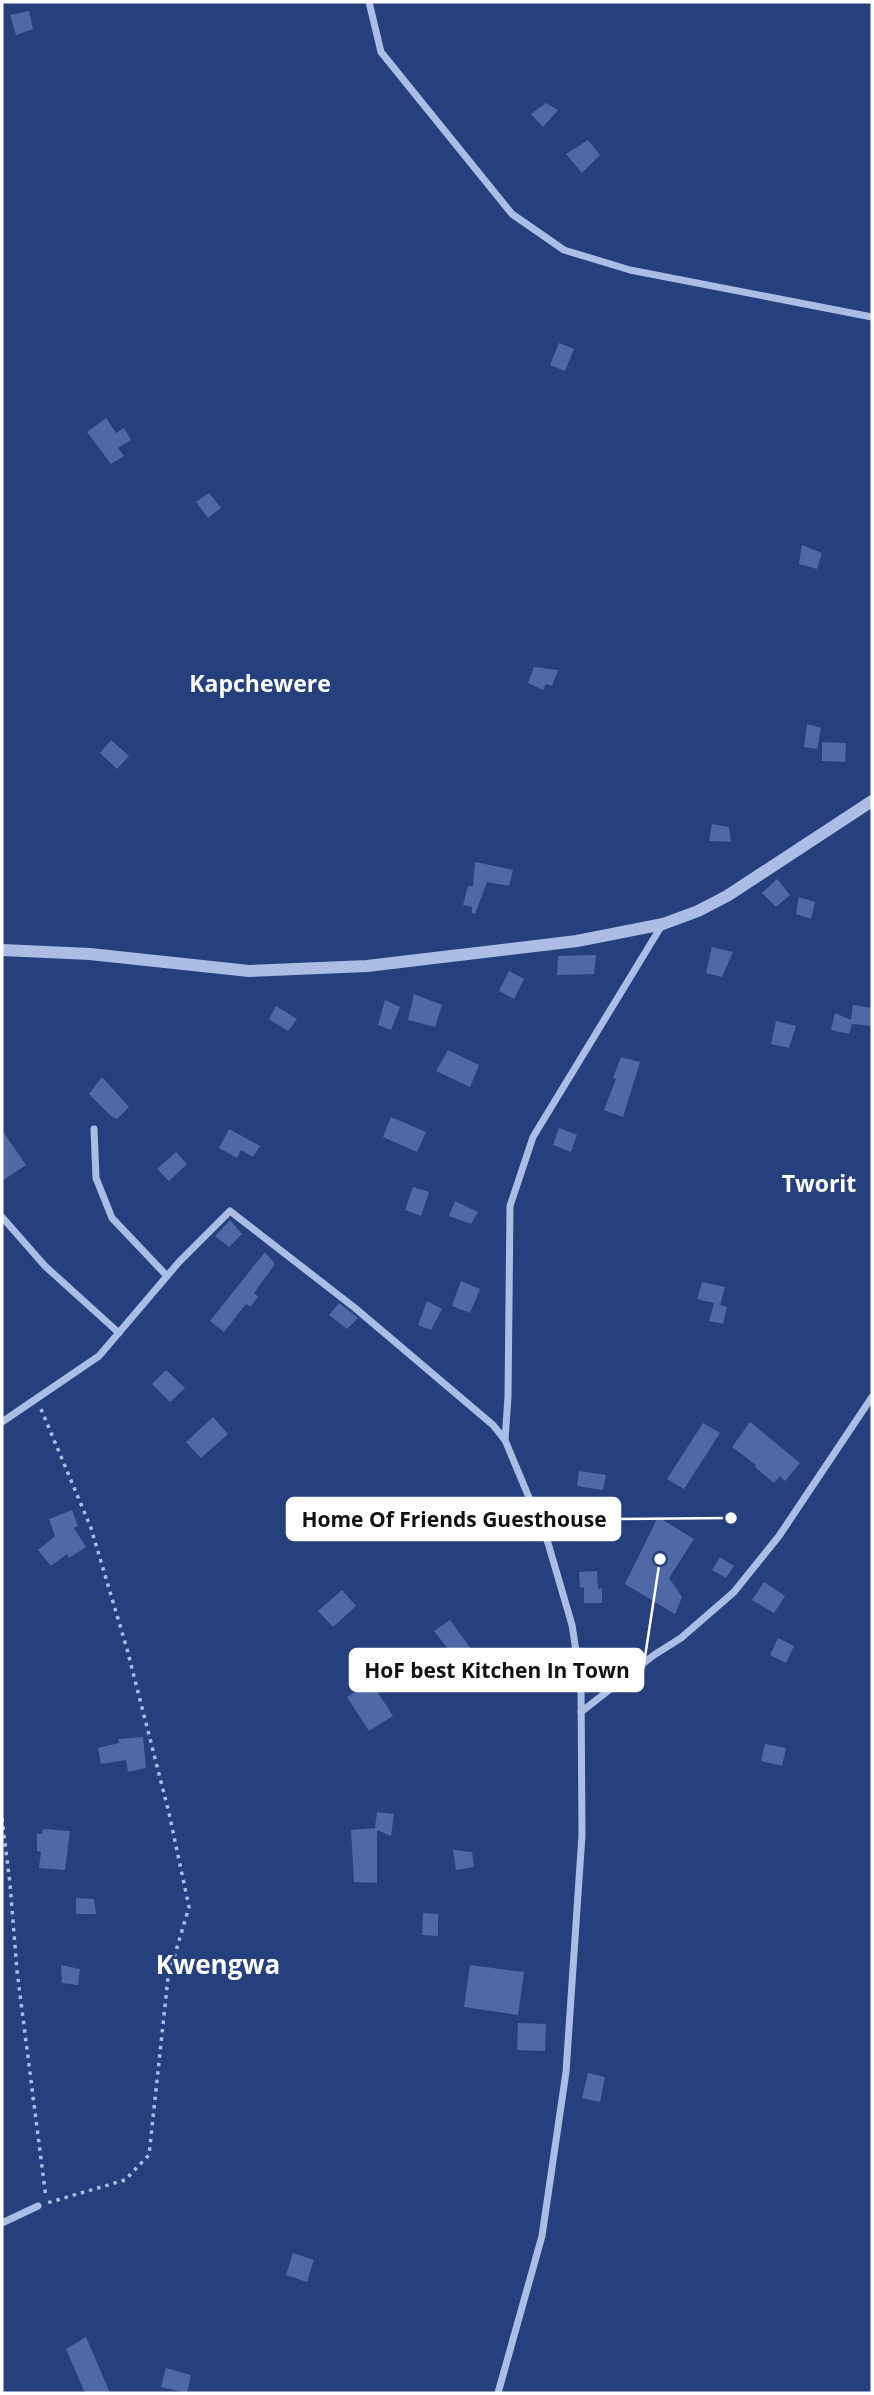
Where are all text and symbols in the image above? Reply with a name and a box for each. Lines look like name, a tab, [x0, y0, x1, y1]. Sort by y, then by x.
district label: Kapchewere	[189, 667, 331, 699]
district label: Tworit	[782, 1167, 856, 1199]
callout: Home Of Friends Guesthouse	[287, 1498, 620, 1540]
text: Home Of Friends Guesthouse	[301, 1505, 607, 1533]
callout: HoF best Kitchen In Town	[350, 1649, 643, 1691]
text: HoF best Kitchen In Town	[364, 1656, 630, 1684]
district label: Kwengwa	[156, 1946, 280, 1982]

